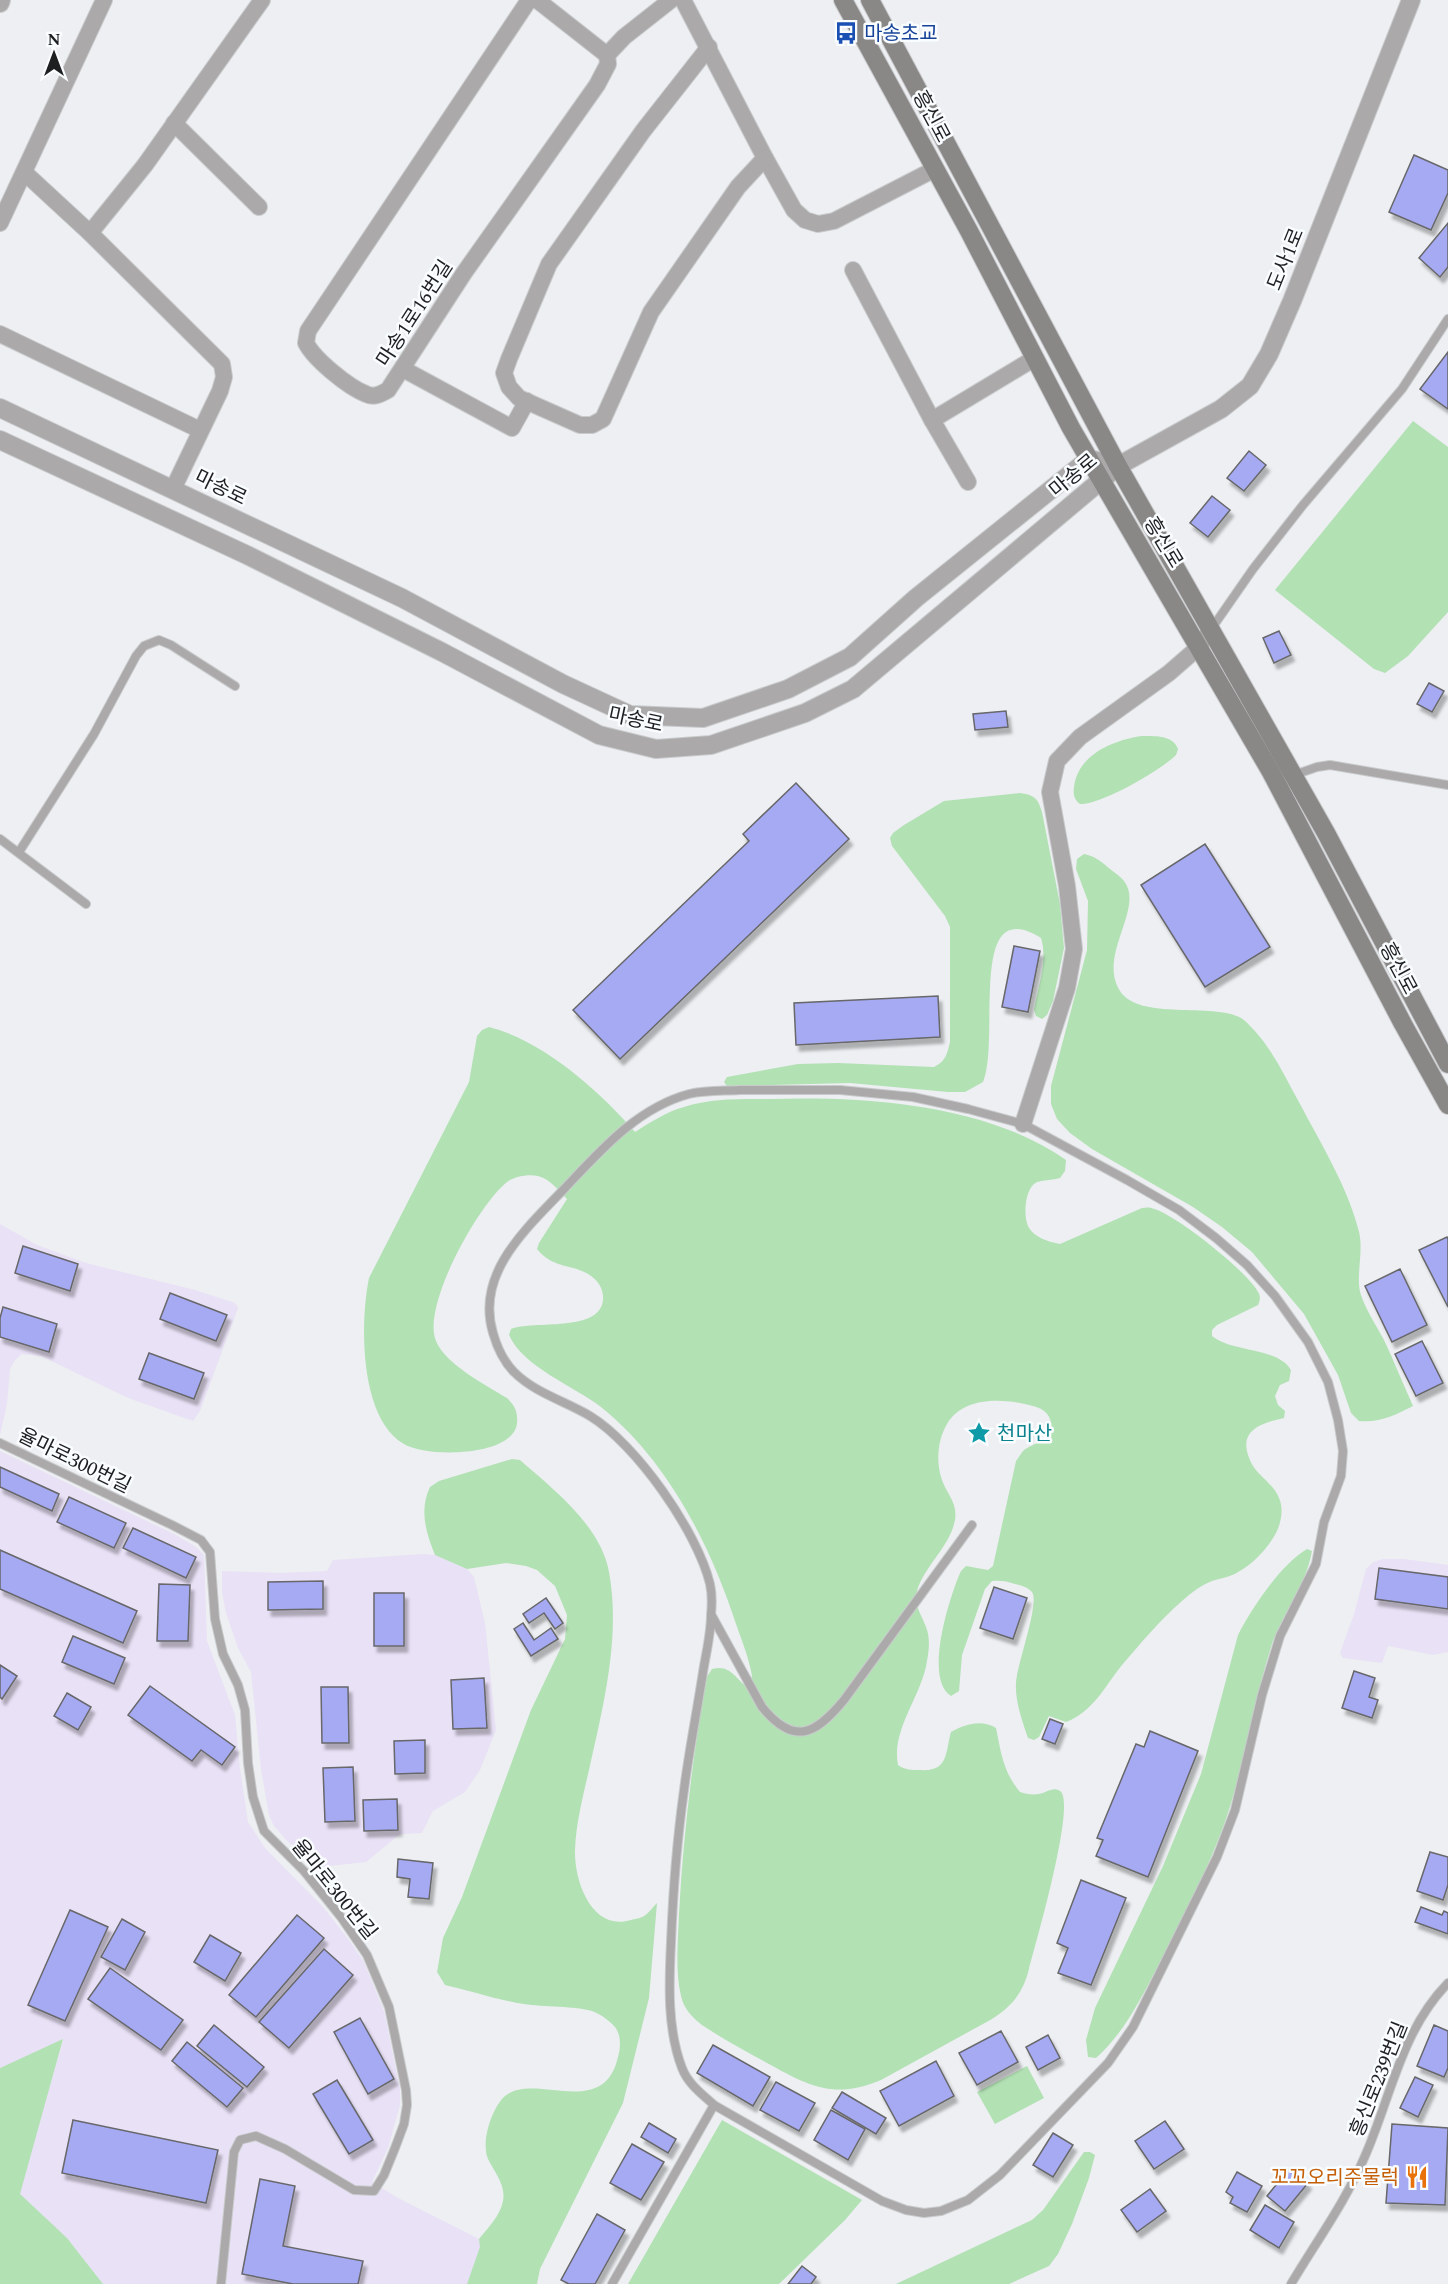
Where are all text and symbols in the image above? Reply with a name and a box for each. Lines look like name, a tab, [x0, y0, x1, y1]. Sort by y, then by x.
place label: 마송초교	[864, 19, 938, 49]
bus stop icon: 마송초교	[833, 20, 859, 46]
north arrow	[24, 24, 84, 84]
text: N	[47, 28, 61, 52]
street label: 흥신로	[905, 85, 957, 148]
street label: 도사1로	[1260, 224, 1312, 295]
street label: 마송1로16번길	[369, 254, 461, 373]
street label: 마송로	[1043, 447, 1104, 505]
street label: 마송로	[189, 462, 252, 513]
street label: 흥신로	[1136, 511, 1190, 574]
street label: 마송로	[606, 700, 666, 740]
street label: 흥신로	[1372, 937, 1424, 1000]
place label: 천마산	[997, 1419, 1052, 1449]
place icon: 천마산	[966, 1420, 992, 1446]
street label: 율마로300번길	[13, 1421, 136, 1501]
street label: 율마로300번길	[284, 1833, 384, 1946]
street label: 흥신로239번길	[1342, 2017, 1416, 2142]
place label: 꼬꼬오리주물럭	[1270, 2163, 1399, 2193]
restaurant icon: 꼬꼬오리주물럭	[1404, 2164, 1430, 2190]

